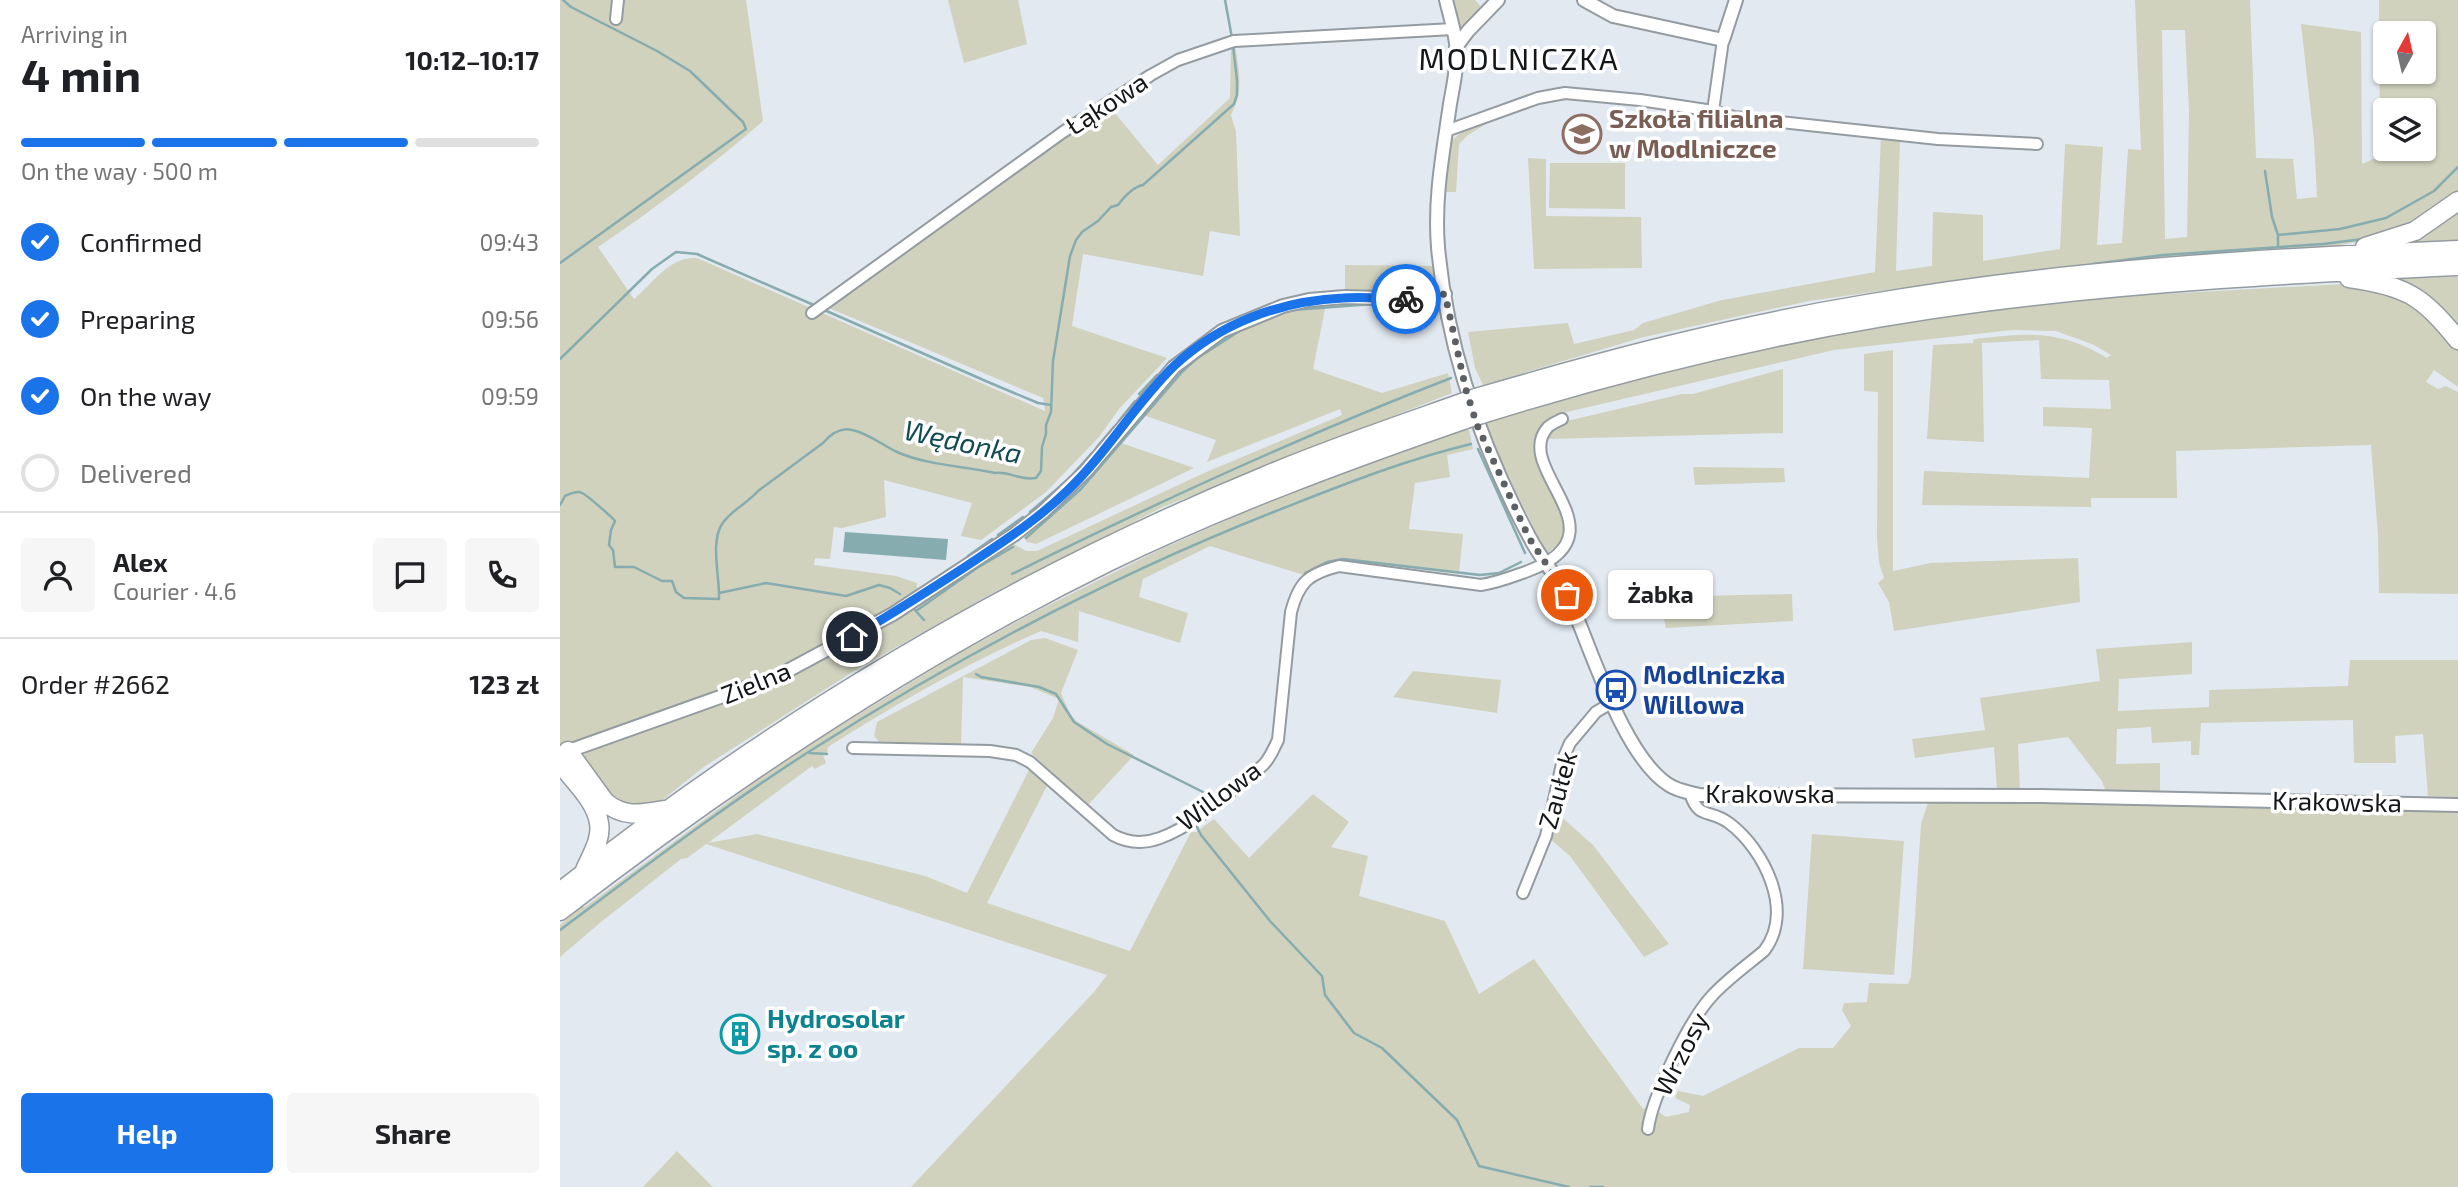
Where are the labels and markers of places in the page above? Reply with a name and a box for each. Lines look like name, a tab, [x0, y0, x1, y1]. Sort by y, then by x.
place label: Szkoła filialna w Modlniczce	[1609, 102, 1784, 163]
school or university icon: Szkoła filialna w Modlniczce	[1561, 113, 1603, 155]
pin	[1537, 565, 1597, 625]
callout: Żabka	[1609, 570, 1714, 620]
pin	[822, 607, 882, 667]
place label: Modlniczka Willowa	[1643, 658, 1785, 719]
bus stop icon: Modlniczka Willowa	[1595, 669, 1637, 711]
place label: Hydrosolar sp. z oo	[767, 1002, 905, 1063]
building icon: Hydrosolar sp. z oo	[719, 1013, 761, 1055]

